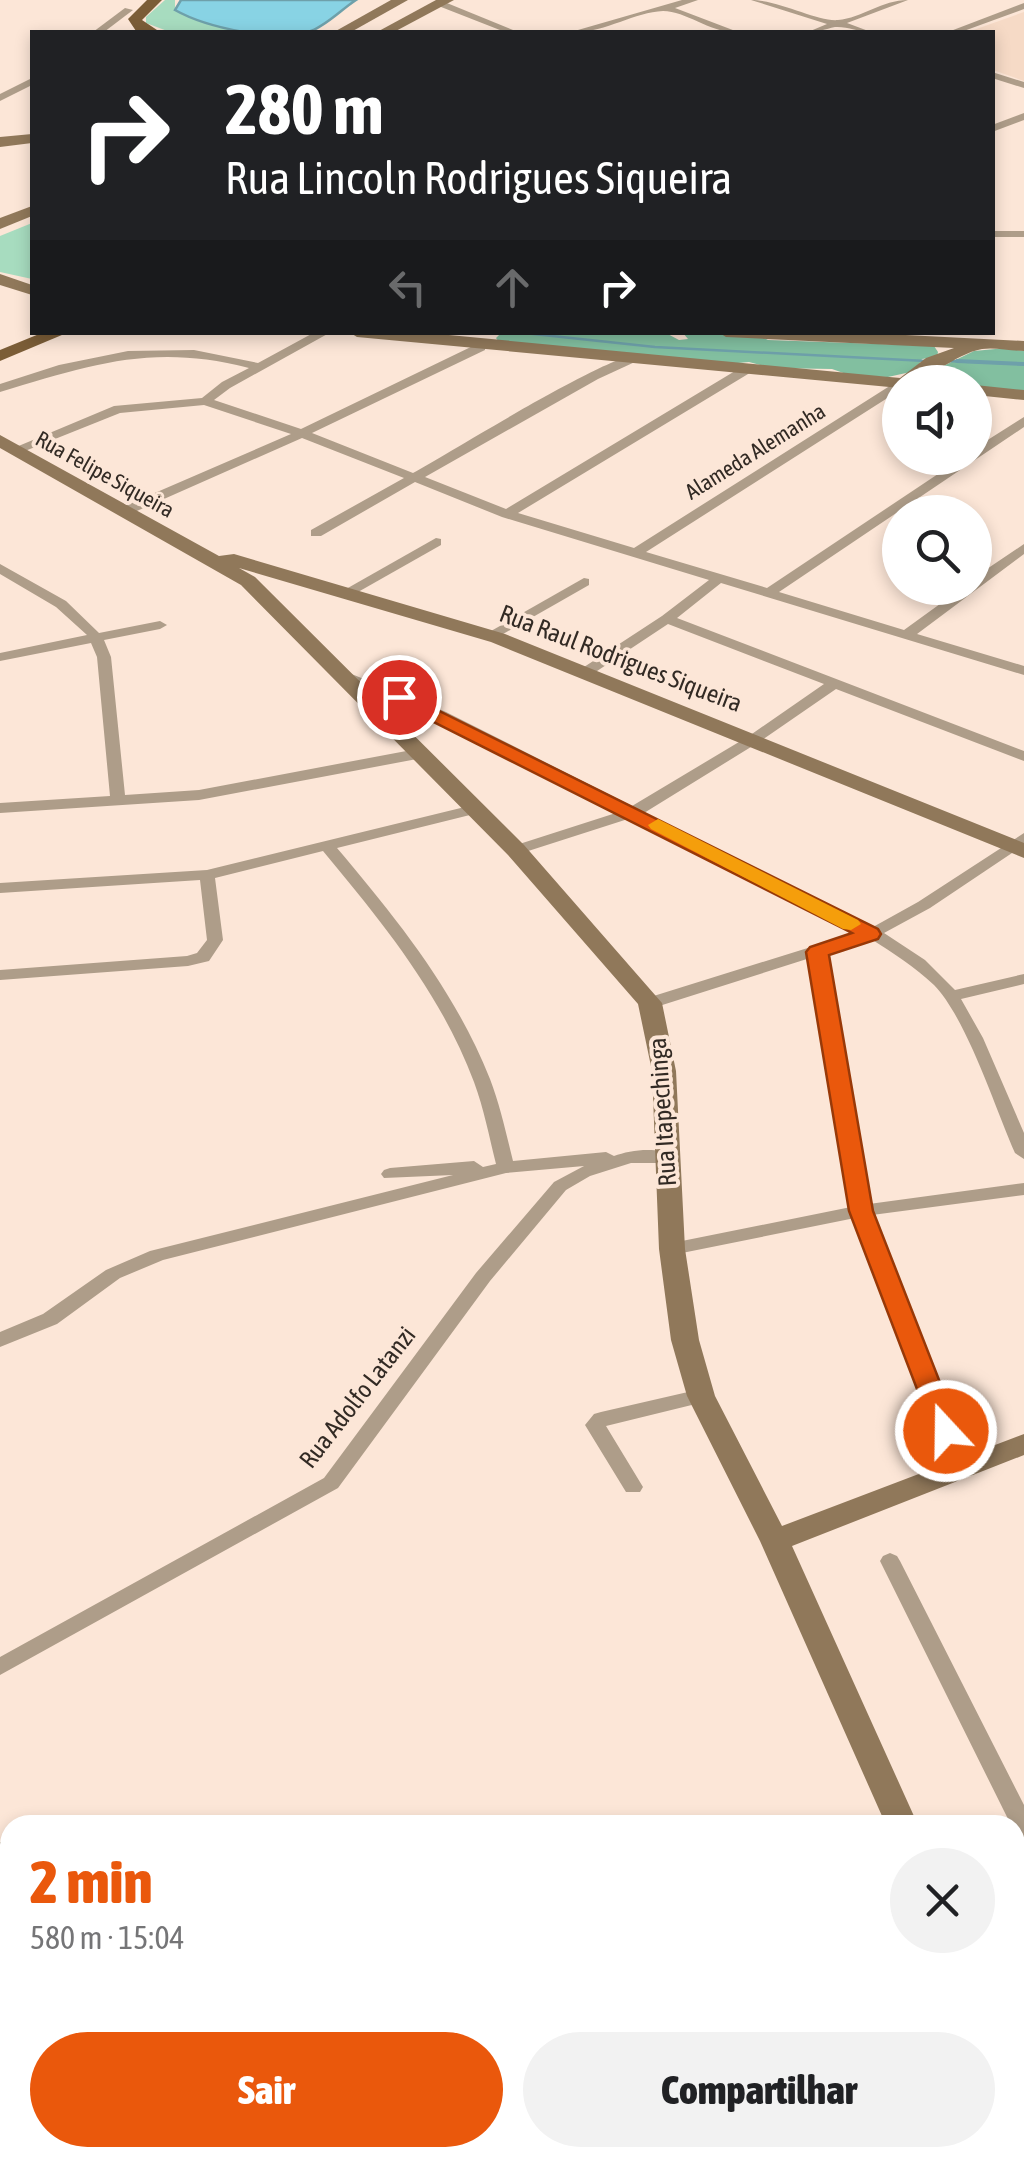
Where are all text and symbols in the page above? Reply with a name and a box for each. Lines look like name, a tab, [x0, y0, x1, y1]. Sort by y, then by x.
text: 280 m	[225, 69, 384, 149]
icon: right	[60, 70, 190, 200]
text: Rua Lincoln Rodrigues Siqueira	[225, 152, 732, 204]
icon: left	[380, 260, 435, 315]
icon: ahead	[485, 260, 540, 315]
icon: right	[590, 260, 645, 315]
map controls	[882, 365, 992, 605]
button: sound	[882, 365, 992, 475]
street label: Alameda Alemanha	[680, 398, 830, 504]
street label: Rua Felipe Siqueira	[31, 425, 179, 523]
button: search	[882, 495, 992, 605]
street label: Rua Raul Rodrigues Siqueira	[496, 599, 746, 717]
pin	[357, 655, 442, 740]
icon: arrive	[372, 670, 427, 725]
street label: Rua Itapechinga	[643, 1037, 681, 1187]
street label: Rua Adolfo Latanzi	[293, 1321, 421, 1473]
position arrow	[894, 1379, 998, 1483]
text: 2 min	[30, 1847, 153, 1916]
button: close	[890, 1848, 995, 1953]
text: 580 m · 15:04	[30, 1919, 185, 1956]
button: Sair	[30, 2032, 503, 2147]
button: Compartilhar	[523, 2032, 995, 2147]

